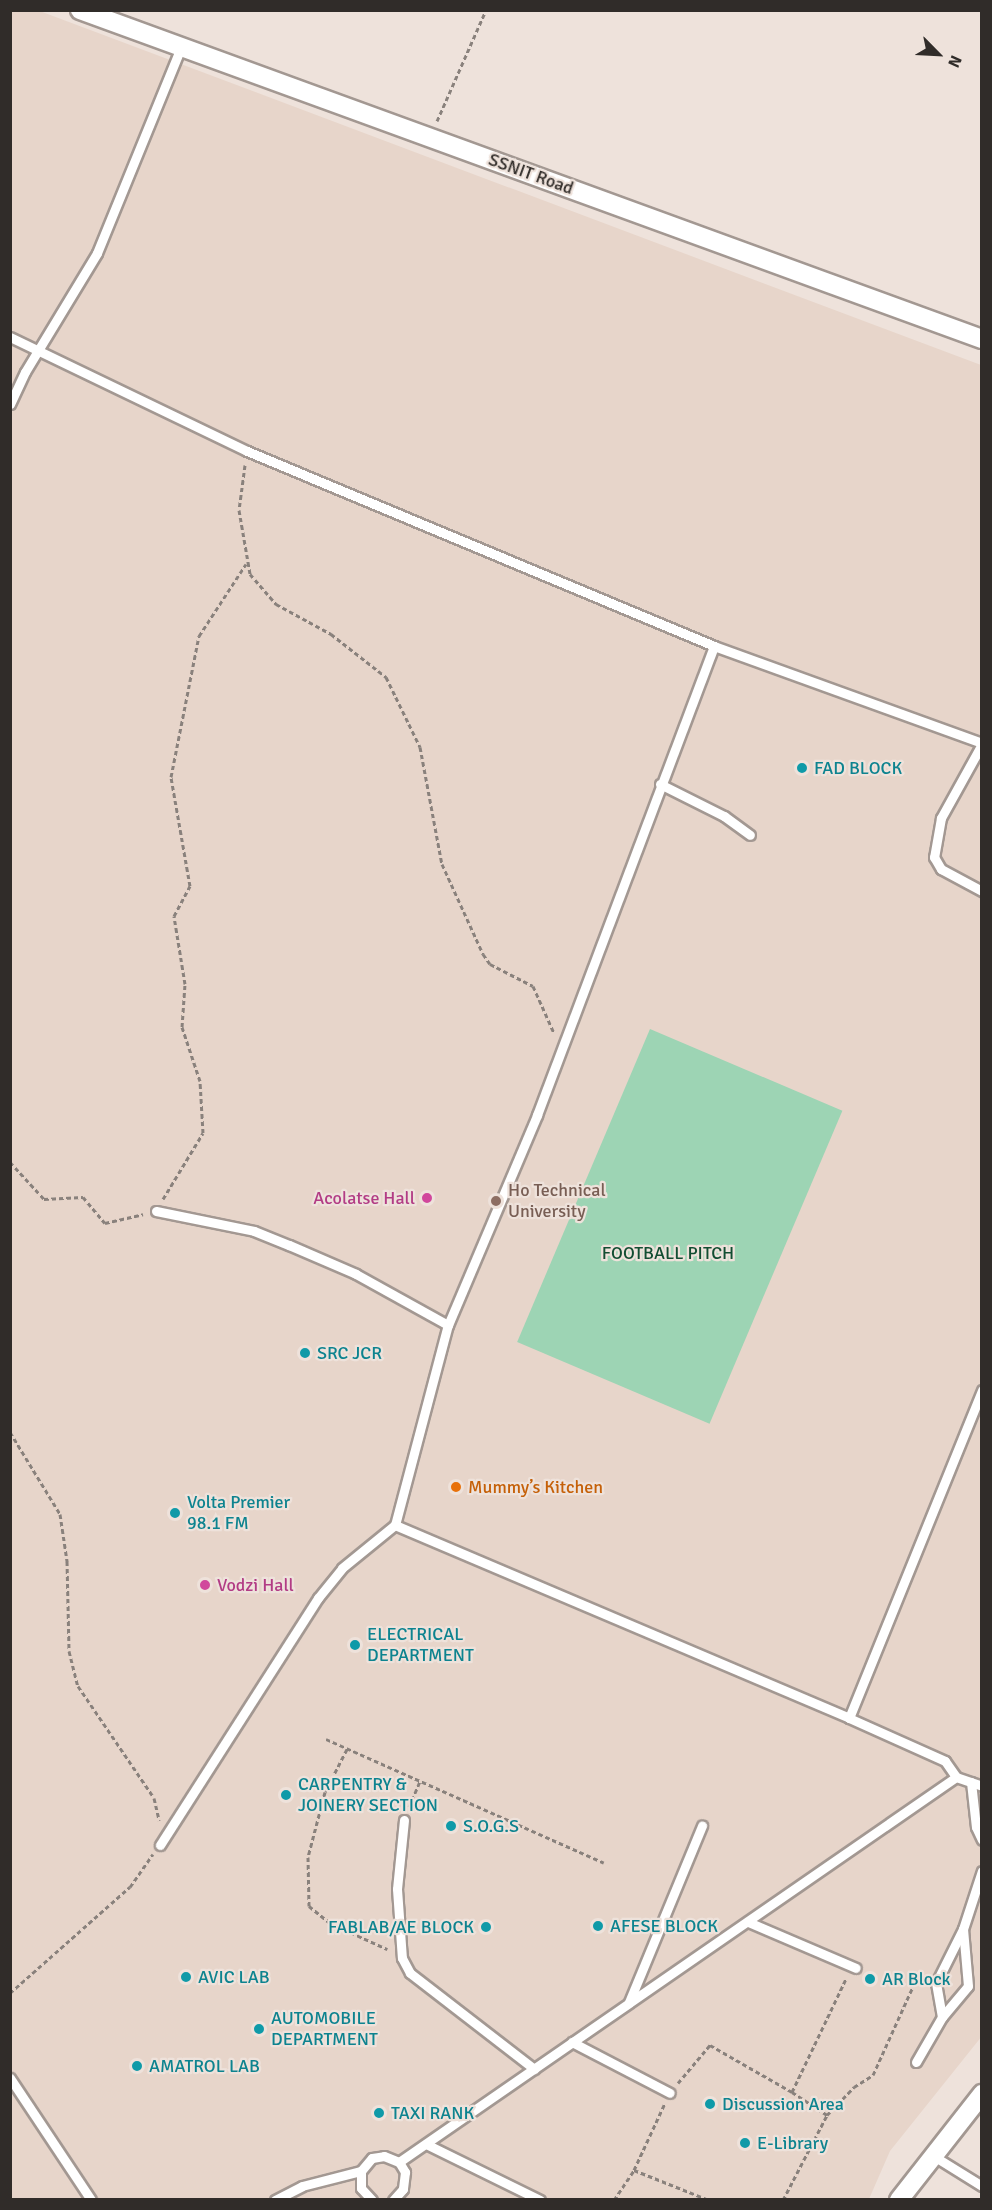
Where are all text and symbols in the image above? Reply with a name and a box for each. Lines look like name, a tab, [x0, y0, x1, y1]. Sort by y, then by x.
north arrow	[908, 24, 968, 84]
text: N	[943, 52, 966, 70]
street label: SSNIT Road	[486, 149, 576, 199]
place label: FAD BLOCK	[814, 757, 902, 779]
marker: FAD BLOCK	[795, 761, 809, 775]
place label: Ho Technical University	[508, 1180, 606, 1222]
place label: Acolatse Hall	[313, 1187, 415, 1209]
marker: Acolatse Hall	[420, 1191, 434, 1205]
marker: Ho Technical University	[489, 1194, 503, 1208]
park label: FOOTBALL PITCH	[602, 1242, 734, 1264]
place label: SRC JCR	[317, 1342, 382, 1364]
marker: SRC JCR	[298, 1346, 312, 1360]
place label: Mummy’s Kitchen	[468, 1476, 603, 1498]
marker: Mummy’s Kitchen	[449, 1480, 463, 1494]
place label: Volta Premier 98.1 FM	[187, 1492, 290, 1534]
marker: Volta Premier 98.1 FM	[168, 1506, 182, 1520]
place label: Vodzi Hall	[217, 1574, 294, 1596]
marker: Vodzi Hall	[198, 1578, 212, 1592]
place label: ELECTRICAL DEPARTMENT	[367, 1624, 474, 1666]
marker: ELECTRICAL DEPARTMENT	[348, 1638, 362, 1652]
place label: CARPENTRY & JOINERY SECTION	[298, 1774, 438, 1816]
marker: CARPENTRY & JOINERY SECTION	[279, 1788, 293, 1802]
place label: S.O.G.S	[463, 1815, 519, 1837]
marker: S.O.G.S	[444, 1819, 458, 1833]
place label: AFESE BLOCK	[610, 1915, 718, 1937]
place label: FABLAB/AE BLOCK	[328, 1916, 474, 1938]
marker: AFESE BLOCK	[591, 1919, 605, 1933]
marker: FABLAB/AE BLOCK	[479, 1920, 493, 1934]
place label: AVIC LAB	[198, 1966, 270, 1988]
place label: AR Block	[882, 1968, 951, 1990]
marker: AVIC LAB	[179, 1970, 193, 1984]
marker: AR Block	[863, 1972, 877, 1986]
place label: AUTOMOBILE DEPARTMENT	[271, 2008, 378, 2050]
marker: AUTOMOBILE DEPARTMENT	[252, 2022, 266, 2036]
place label: AMATROL LAB	[149, 2055, 260, 2077]
marker: AMATROL LAB	[130, 2059, 144, 2073]
place label: Discussion Area	[722, 2093, 844, 2115]
marker: Discussion Area	[703, 2097, 717, 2111]
place label: TAXI RANK	[391, 2102, 474, 2124]
marker: TAXI RANK	[372, 2106, 386, 2120]
place label: E-Library	[757, 2132, 828, 2154]
marker: E-Library	[738, 2136, 752, 2150]

